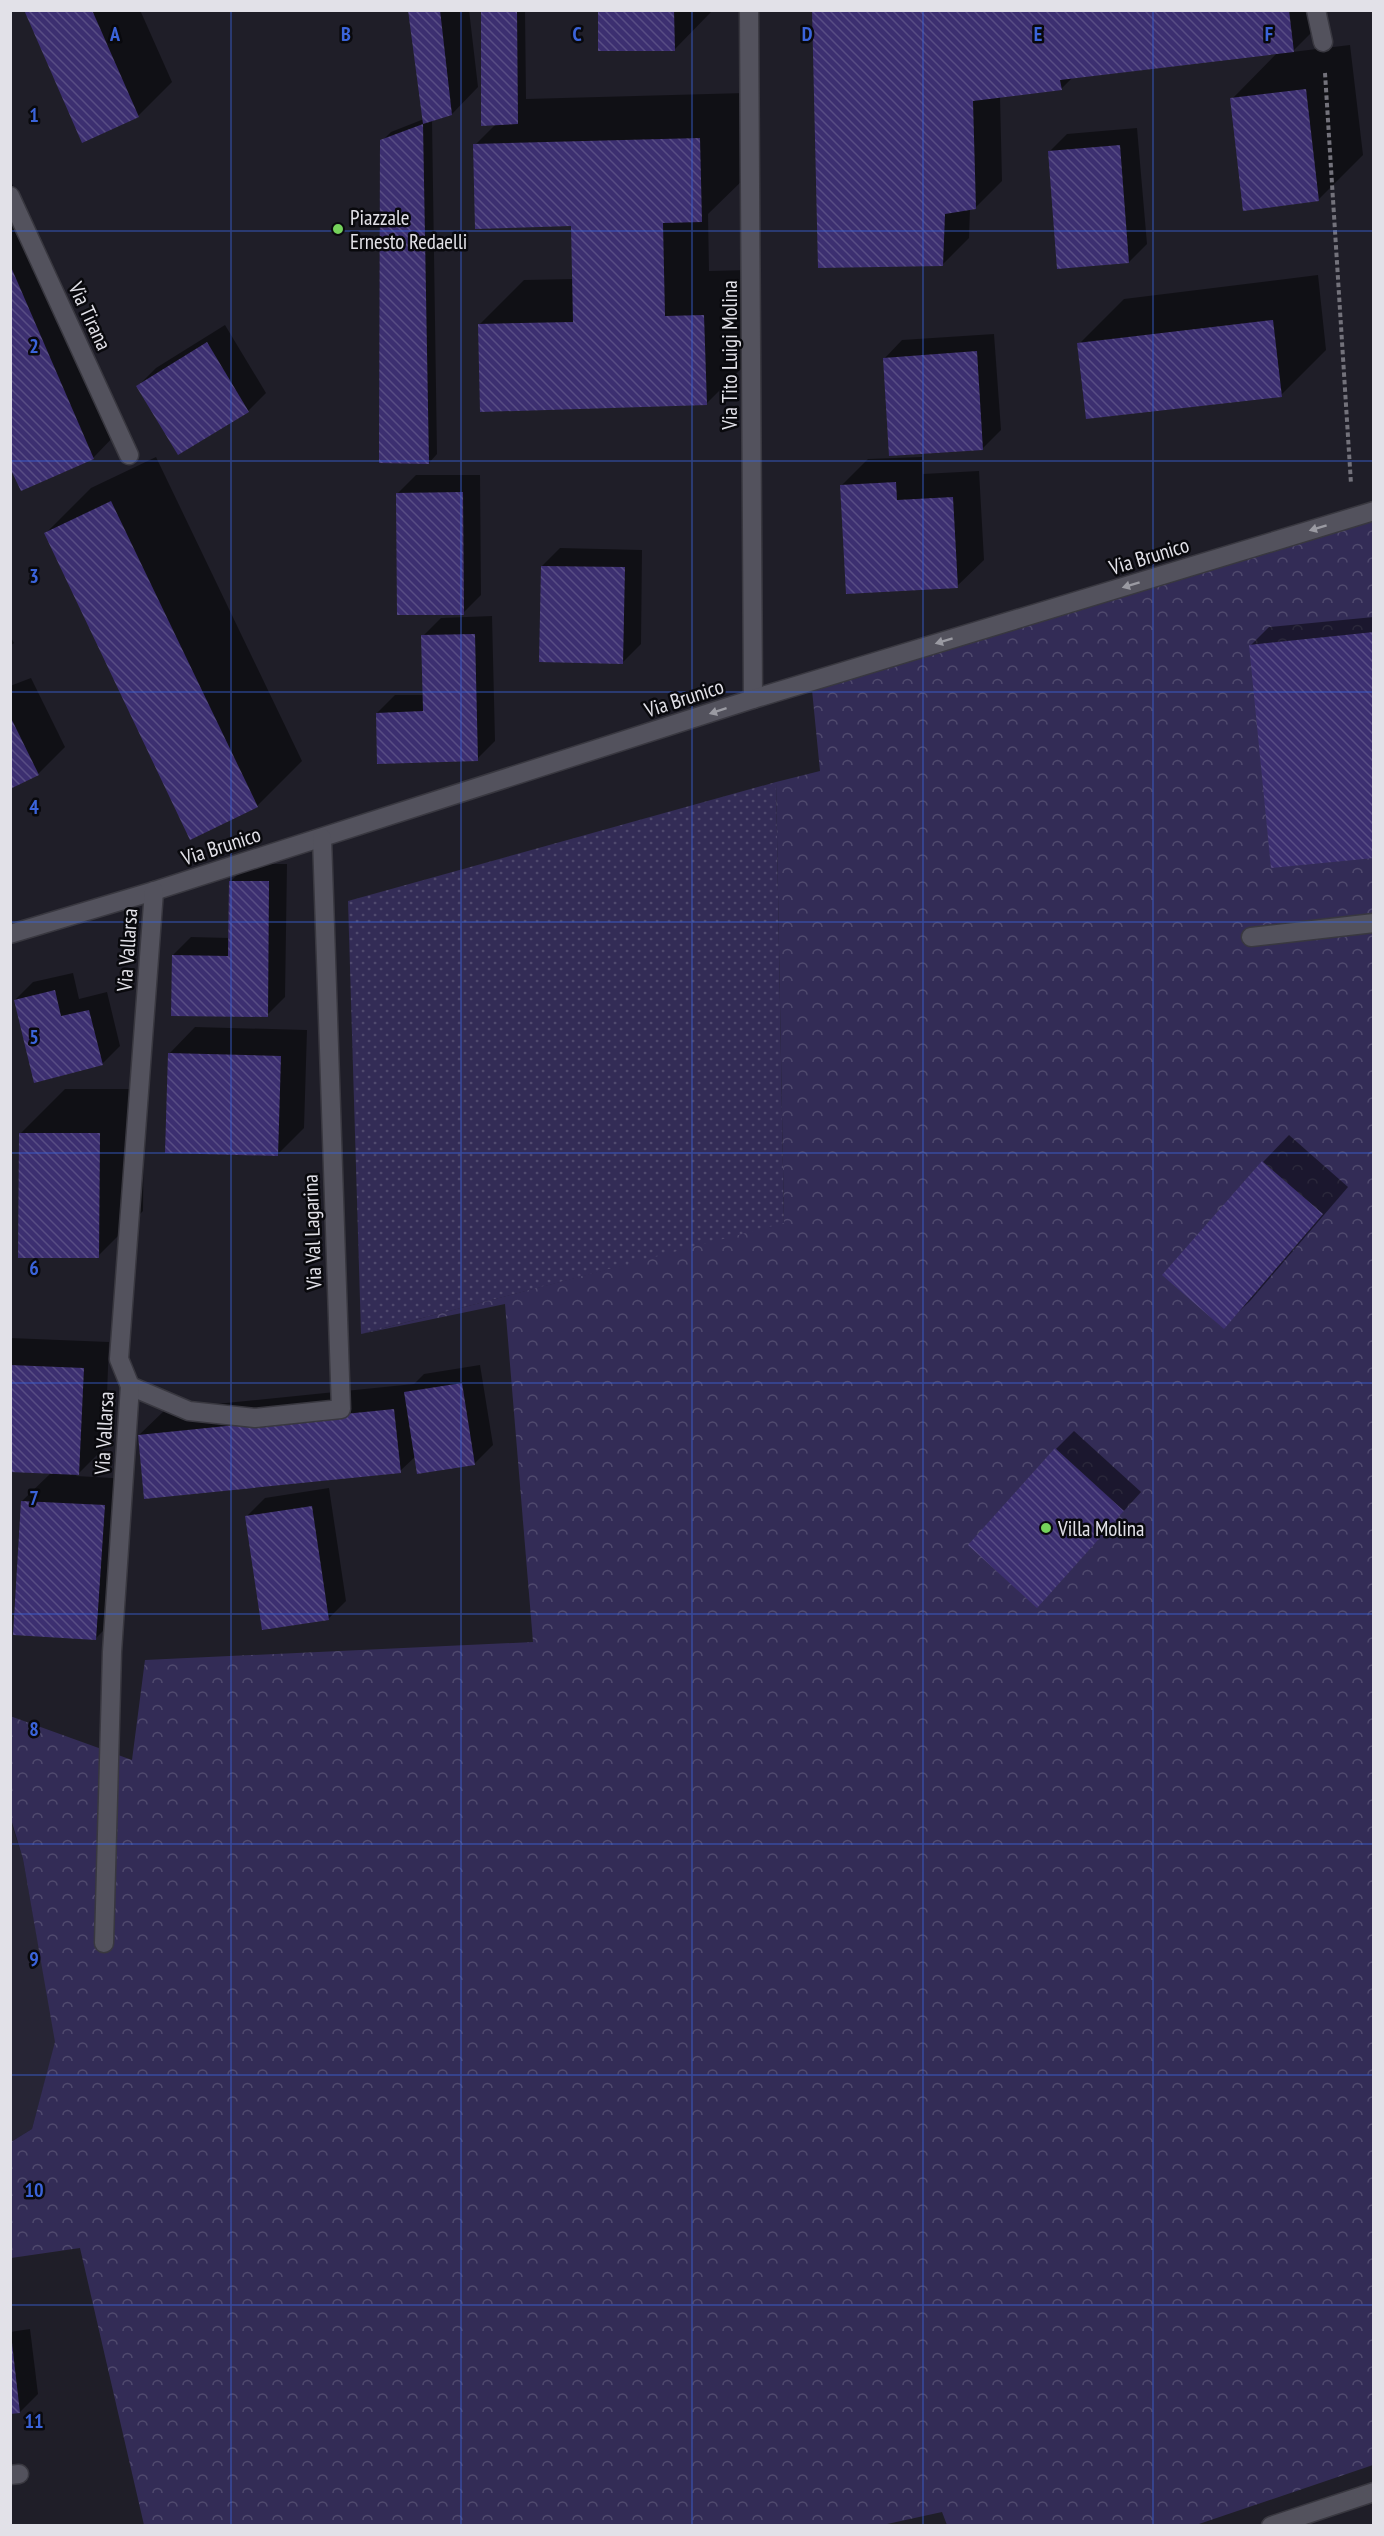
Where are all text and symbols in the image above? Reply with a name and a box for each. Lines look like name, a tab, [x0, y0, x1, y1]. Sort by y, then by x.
text: A	[109, 21, 121, 47]
text: B	[341, 21, 351, 47]
text: C	[572, 21, 582, 47]
text: D	[802, 21, 813, 47]
text: E	[1034, 21, 1042, 47]
text: F	[1265, 21, 1273, 47]
text: 1	[29, 102, 39, 128]
place label: Piazzale Ernesto Redaelli	[350, 204, 467, 255]
marker: Piazzale Ernesto Redaelli	[331, 222, 345, 236]
street label: Via Tirana	[62, 277, 118, 354]
street label: Via Tito Luigi Molina	[716, 280, 743, 431]
text: 2	[29, 333, 39, 359]
one-way arrow	[1308, 524, 1326, 533]
street label: Via Brunico	[1105, 531, 1192, 581]
text: 3	[29, 563, 39, 589]
one-way arrow	[1122, 581, 1140, 590]
one-way arrow	[935, 637, 953, 646]
street label: Via Brunico	[640, 673, 727, 724]
one-way arrow	[709, 707, 727, 716]
text: 4	[29, 794, 39, 820]
street label: Via Brunico	[177, 821, 264, 872]
street label: Via Vallarsa	[111, 907, 143, 994]
text: 5	[29, 1024, 39, 1050]
street label: Via Val Lagarina	[296, 1174, 328, 1291]
text: 6	[29, 1255, 39, 1281]
street label: Via Vallarsa	[88, 1391, 120, 1476]
text: 7	[29, 1485, 39, 1511]
place label: Villa Molina	[1057, 1515, 1144, 1542]
marker: Villa Molina	[1039, 1521, 1053, 1535]
text: 8	[29, 1716, 39, 1742]
text: 9	[29, 1946, 39, 1972]
text: 10	[24, 2177, 44, 2203]
text: 11	[24, 2408, 44, 2434]

